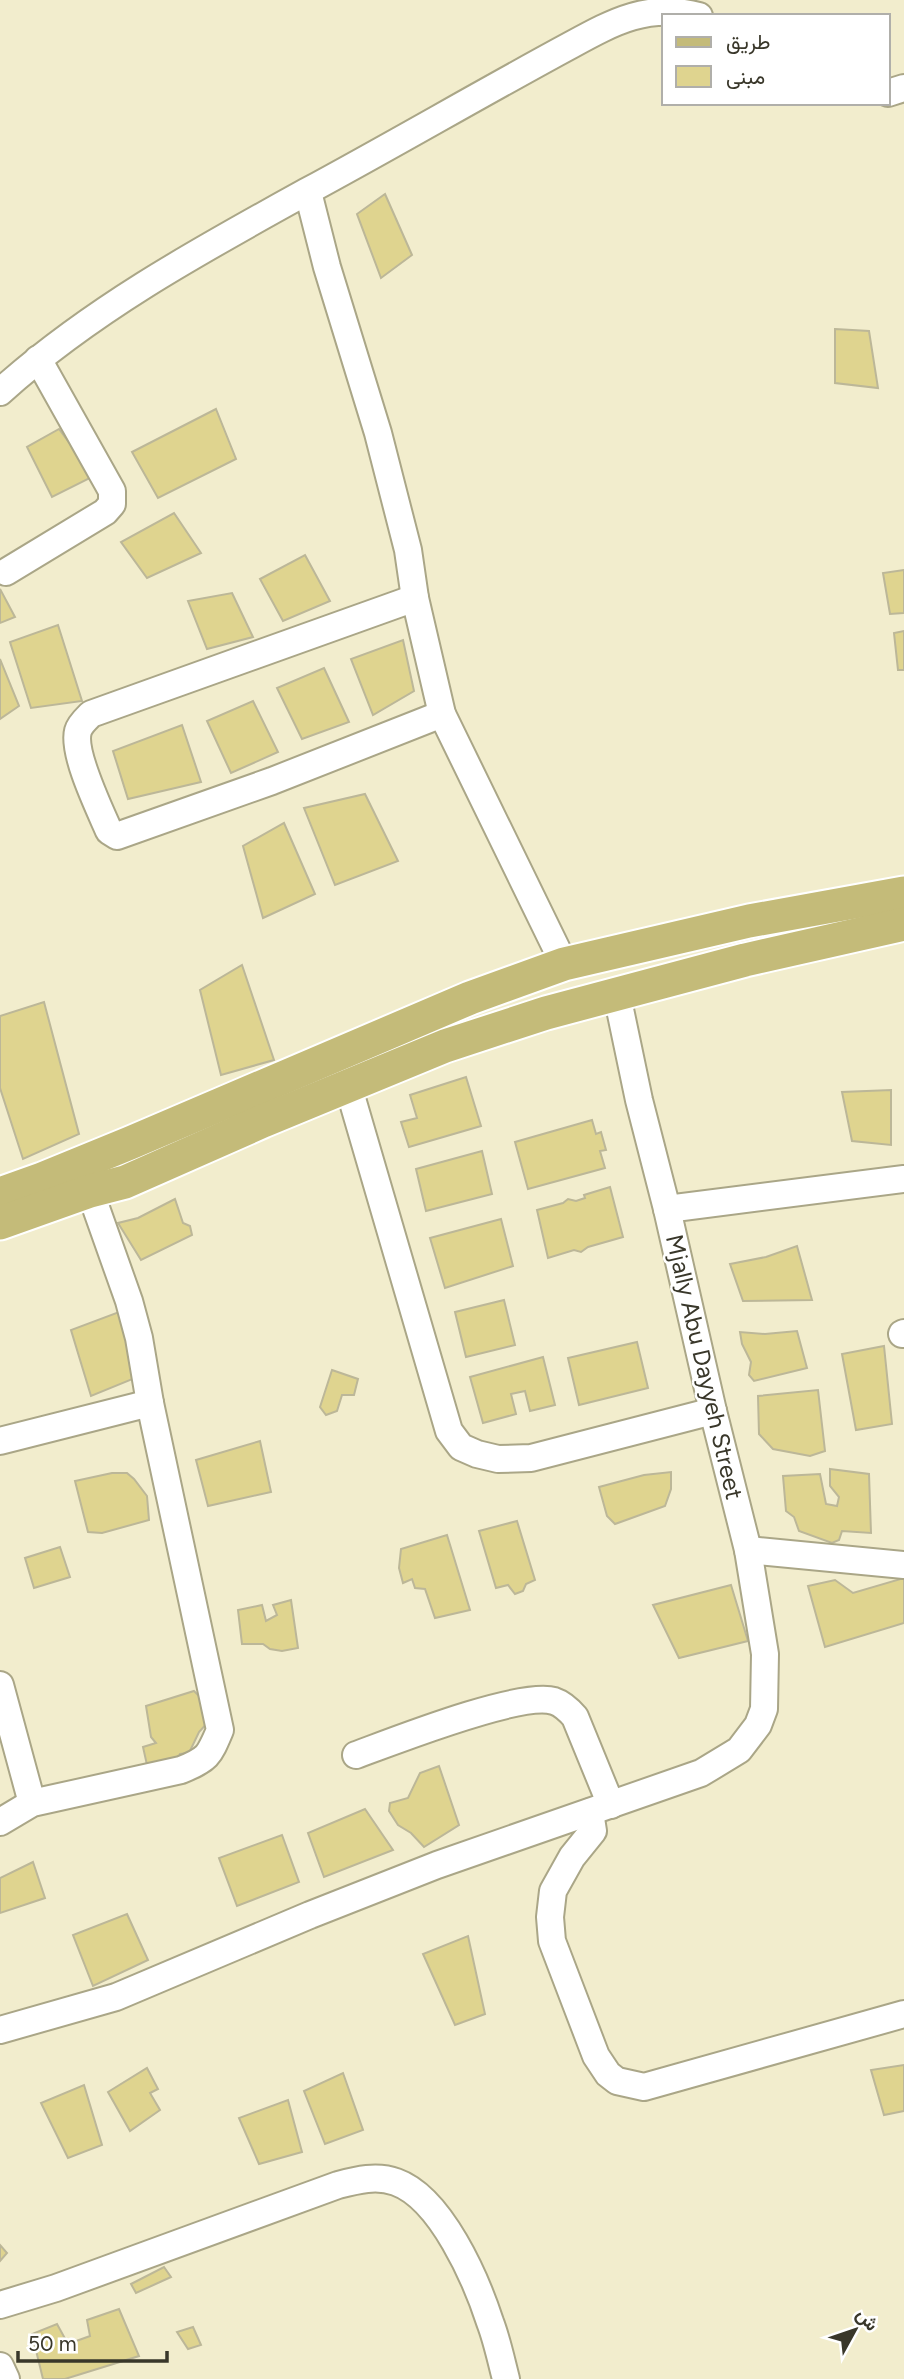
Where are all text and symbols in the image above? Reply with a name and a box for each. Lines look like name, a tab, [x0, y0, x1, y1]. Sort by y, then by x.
legend	[662, 14, 890, 105]
text: طريق	[726, 29, 771, 55]
text: مبنى	[726, 64, 765, 89]
street label: Mjally Abu Dayyeh Street	[660, 1232, 749, 1502]
north arrow	[820, 2295, 890, 2365]
text: ش	[851, 2303, 884, 2336]
scale bar	[18, 2320, 166, 2364]
text: 50 m	[28, 2331, 77, 2356]

